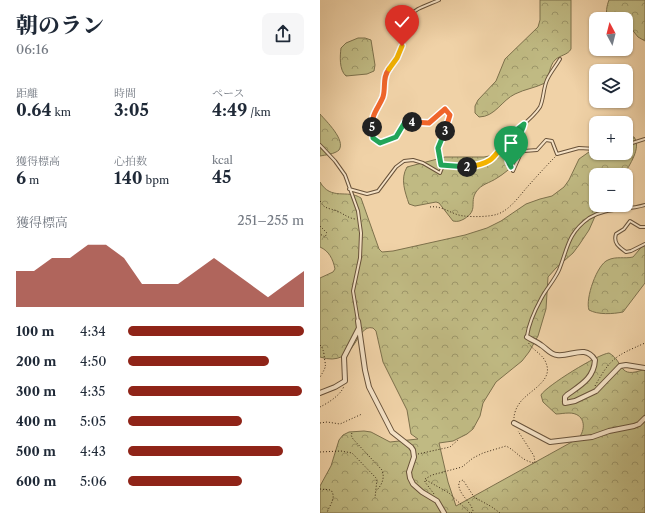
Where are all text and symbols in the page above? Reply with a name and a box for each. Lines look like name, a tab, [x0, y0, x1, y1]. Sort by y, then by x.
pin	[385, 5, 419, 46]
icon: check	[391, 11, 413, 33]
text: 朝のラン	[16, 12, 104, 39]
north arrow	[589, 12, 633, 56]
map controls	[589, 12, 633, 212]
button: share	[262, 13, 304, 55]
text: 06:16	[16, 41, 49, 57]
button: layers	[589, 64, 633, 108]
text: 距離	[16, 86, 38, 100]
text: 時間	[114, 86, 136, 100]
text: ペース	[212, 86, 244, 100]
text: 0.64	[16, 100, 52, 120]
text: 3:05	[114, 100, 149, 120]
text: 4:49	[212, 100, 247, 120]
text: km	[52, 105, 71, 119]
text: /km	[247, 105, 271, 119]
pin: 4	[402, 112, 422, 132]
text: 4	[409, 115, 415, 129]
button: +	[589, 116, 633, 160]
pin: 5	[362, 117, 382, 137]
text: 5	[369, 120, 375, 134]
pin: 3	[435, 121, 455, 141]
text: 3	[442, 124, 448, 138]
pin	[494, 126, 528, 167]
icon: arrive	[500, 132, 522, 154]
text: kcal	[212, 153, 233, 167]
text: 獲得標高	[16, 154, 60, 168]
text: 心拍数	[114, 154, 147, 168]
pin: 2	[457, 157, 477, 177]
text: 2	[464, 160, 470, 174]
text: 45	[212, 167, 231, 187]
text: 6	[16, 168, 26, 188]
text: 140	[114, 168, 143, 188]
button: −	[589, 168, 633, 212]
text: m	[26, 173, 39, 187]
text: bpm	[143, 173, 169, 187]
text: 251–255 m	[237, 212, 304, 228]
text: 獲得標高	[16, 214, 68, 230]
text: 100 m	[16, 323, 55, 339]
text: 4:34	[80, 323, 106, 339]
text: 200 m	[16, 353, 56, 369]
text: 4:50	[80, 353, 106, 369]
text: 300 m	[16, 383, 56, 399]
text: 4:35	[80, 383, 105, 399]
text: 400 m	[16, 413, 56, 429]
text: 5:05	[80, 413, 106, 429]
text: 500 m	[16, 443, 56, 459]
text: 4:43	[80, 443, 106, 459]
text: 600 m	[16, 473, 57, 489]
text: 5:06	[80, 473, 107, 489]

